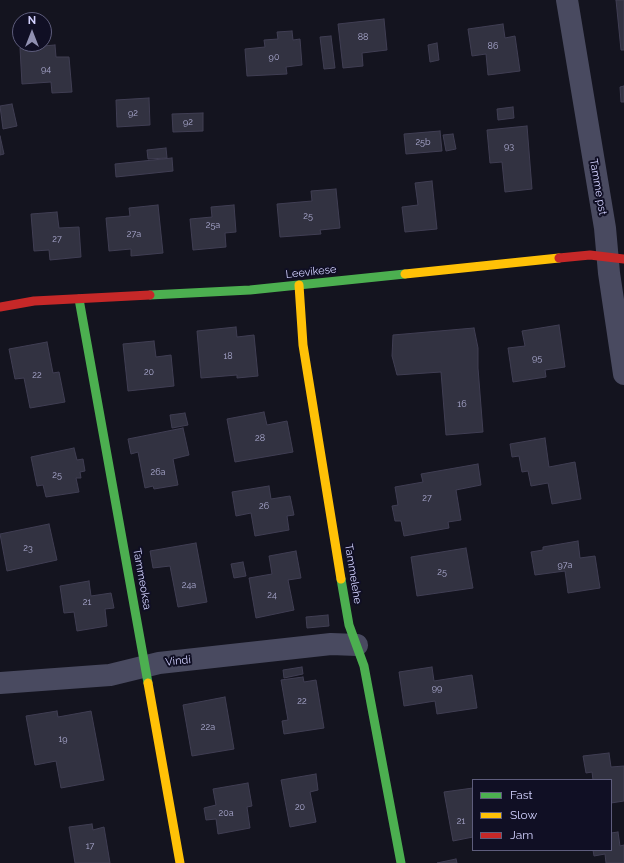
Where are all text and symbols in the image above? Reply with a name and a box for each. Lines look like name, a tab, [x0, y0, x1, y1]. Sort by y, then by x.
north arrow	[12, 12, 52, 52]
text: N	[28, 14, 36, 27]
house number: 88	[358, 32, 368, 42]
house number: 86	[488, 41, 498, 51]
house number: 90	[269, 52, 279, 62]
house number: 94	[41, 64, 51, 74]
house number: 92	[128, 108, 138, 118]
house number: 92	[183, 117, 193, 127]
house number: 25b	[415, 137, 431, 147]
house number: 93	[504, 141, 514, 151]
street label: Tamme pst	[587, 158, 609, 216]
house number: 25	[303, 211, 313, 221]
house number: 25a	[206, 220, 220, 230]
house number: 27a	[127, 229, 141, 239]
house number: 27	[52, 234, 62, 244]
street label: Leevikese	[285, 263, 337, 281]
house number: 18	[223, 351, 233, 361]
house number: 95	[532, 353, 542, 363]
house number: 20	[144, 367, 154, 377]
house number: 22	[32, 370, 42, 380]
house number: 16	[457, 399, 467, 409]
house number: 28	[255, 433, 265, 443]
house number: 26a	[150, 467, 166, 477]
house number: 25	[52, 470, 62, 480]
house number: 27	[422, 493, 432, 503]
house number: 26	[259, 501, 269, 511]
house number: 23	[23, 543, 33, 553]
street label: Tammelehe	[342, 543, 364, 605]
street label: Tammeoksa	[130, 547, 154, 611]
house number: 97a	[558, 560, 572, 570]
house number: 25	[437, 567, 447, 577]
house number: 24a	[182, 580, 196, 590]
house number: 24	[267, 590, 277, 600]
house number: 21	[83, 597, 91, 607]
street label: Vindi	[165, 653, 191, 669]
house number: 99	[432, 683, 442, 693]
house number: 22	[297, 696, 307, 706]
house number: 22a	[201, 722, 215, 732]
house number: 19	[58, 734, 68, 744]
legend	[472, 779, 612, 851]
text: Fast	[510, 788, 533, 802]
house number: 20	[295, 802, 305, 812]
house number: 20a	[218, 808, 234, 818]
text: Slow	[510, 808, 537, 822]
house number: 21	[457, 816, 465, 826]
text: Jam	[510, 828, 533, 842]
house number: 17	[86, 841, 94, 851]

